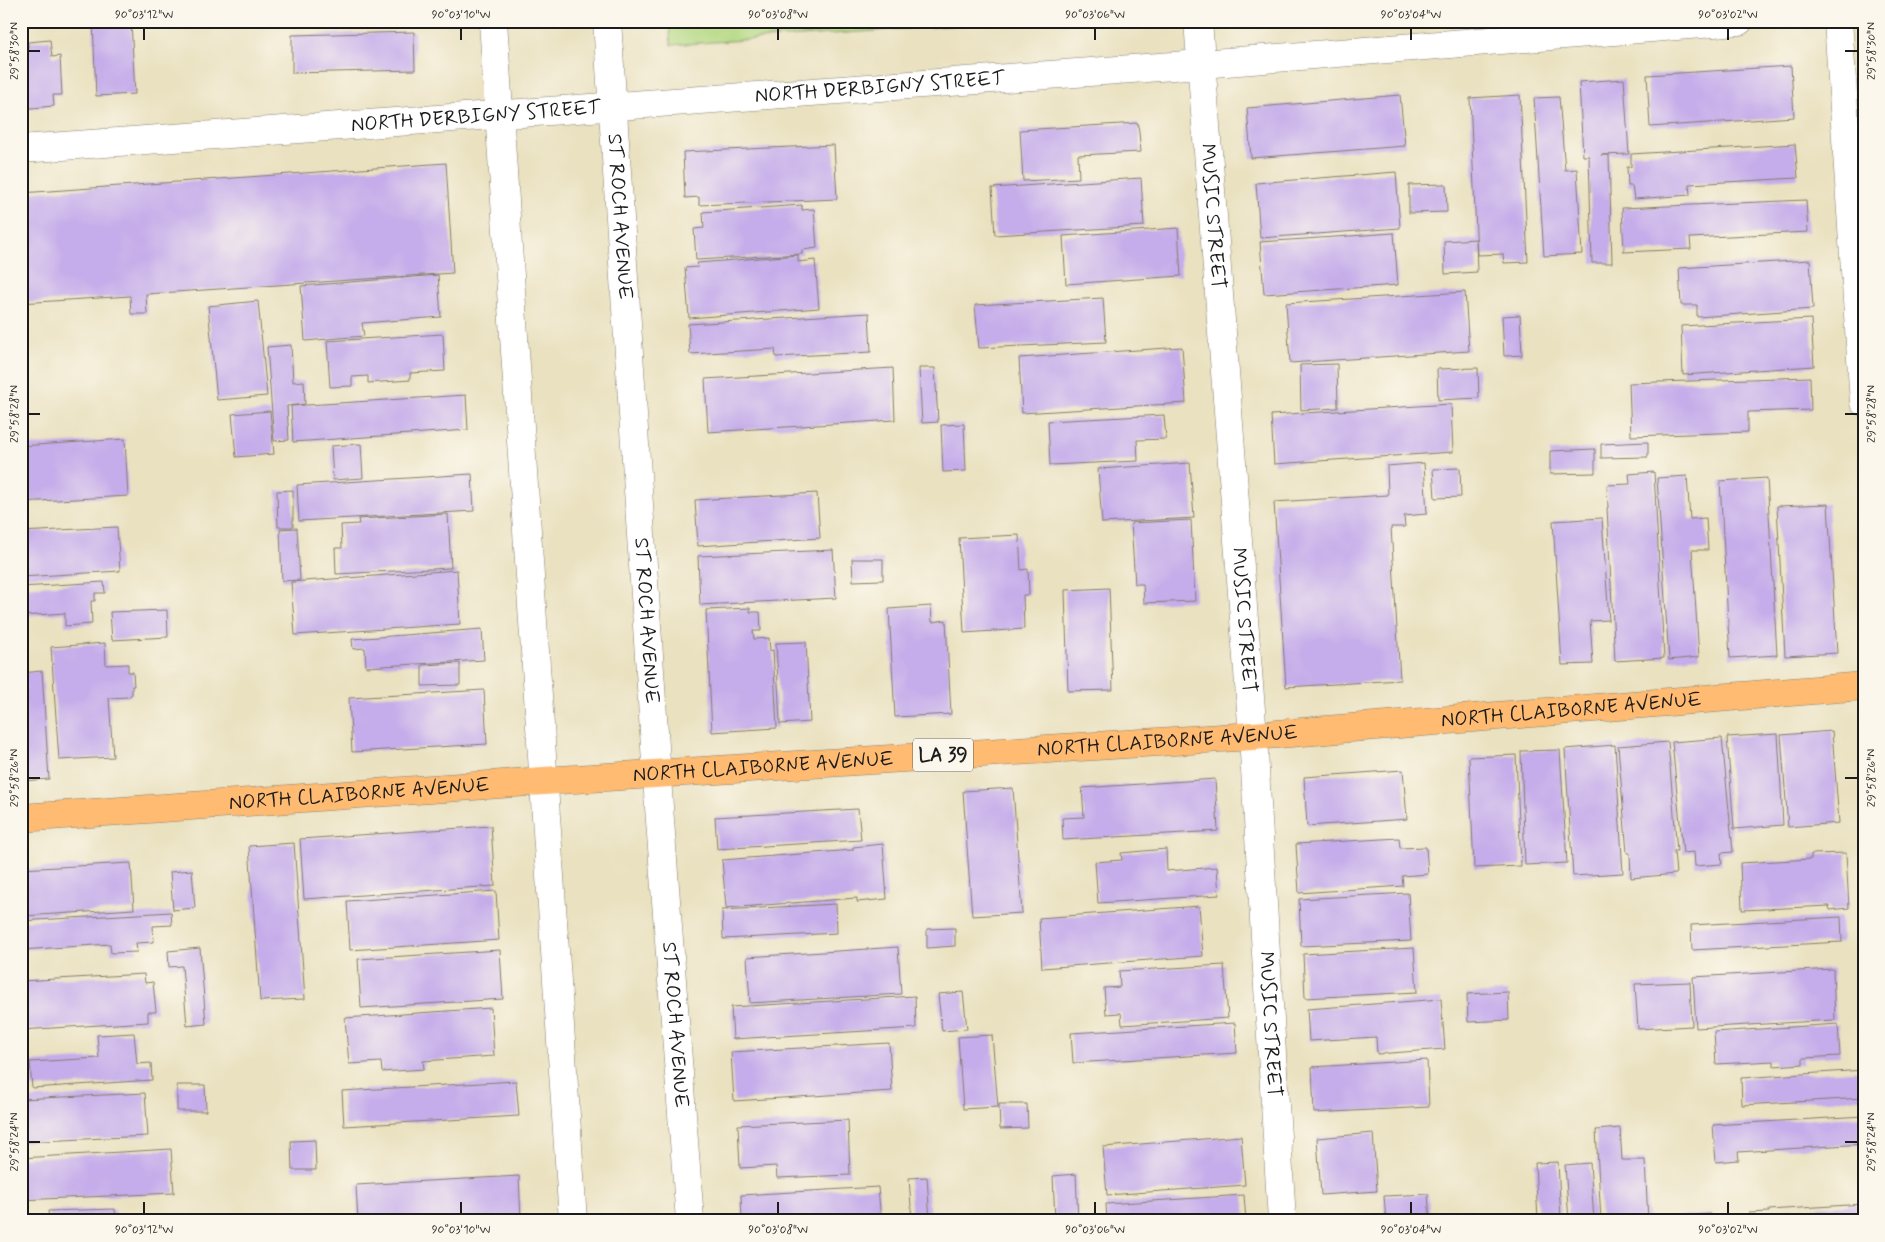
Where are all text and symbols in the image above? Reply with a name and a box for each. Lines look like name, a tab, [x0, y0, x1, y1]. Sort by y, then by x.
text: 90°03'12"W	[115, 7, 173, 23]
text: 90°03'10"W	[432, 7, 490, 23]
text: 90°03'08"W	[748, 7, 808, 23]
text: 90°03'06"W	[1065, 7, 1125, 23]
text: 90°03'04"W	[1381, 7, 1441, 23]
text: 90°03'02"W	[1698, 7, 1758, 23]
text: 29°58'30"N	[7, 22, 23, 80]
text: 29°58'30"N	[1864, 22, 1880, 80]
street label: NORTH DERBIGNY STREET	[754, 65, 1007, 110]
street label: NORTH DERBIGNY STREET	[350, 94, 603, 139]
street label: ST ROCH AVENUE	[601, 133, 639, 300]
street label: MUSIC STREET	[1194, 143, 1232, 290]
text: 29°58'28"N	[7, 385, 23, 443]
text: 29°58'28"N	[1864, 385, 1880, 443]
street label: ST ROCH AVENUE	[628, 537, 666, 705]
street label: MUSIC STREET	[1225, 546, 1263, 694]
street label: NORTH CLAIBORNE AVENUE	[1440, 686, 1702, 734]
street label: NORTH CLAIBORNE AVENUE	[1036, 719, 1299, 763]
road number: LA 39	[913, 738, 973, 772]
street label: NORTH CLAIBORNE AVENUE	[632, 745, 894, 789]
text: 29°58'26"N	[7, 749, 23, 807]
text: 29°58'26"N	[1864, 749, 1880, 807]
street label: NORTH CLAIBORNE AVENUE	[228, 771, 490, 817]
street label: ST ROCH AVENUE	[656, 941, 695, 1109]
street label: MUSIC STREET	[1252, 951, 1288, 1098]
text: 29°58'24"N	[7, 1113, 23, 1171]
text: 29°58'24"N	[1864, 1113, 1880, 1171]
text: 90°03'12"W	[115, 1222, 173, 1238]
text: 90°03'10"W	[432, 1222, 490, 1238]
text: 90°03'08"W	[748, 1222, 808, 1238]
text: 90°03'06"W	[1065, 1222, 1125, 1238]
text: 90°03'04"W	[1381, 1222, 1441, 1238]
text: 90°03'02"W	[1698, 1222, 1758, 1238]

